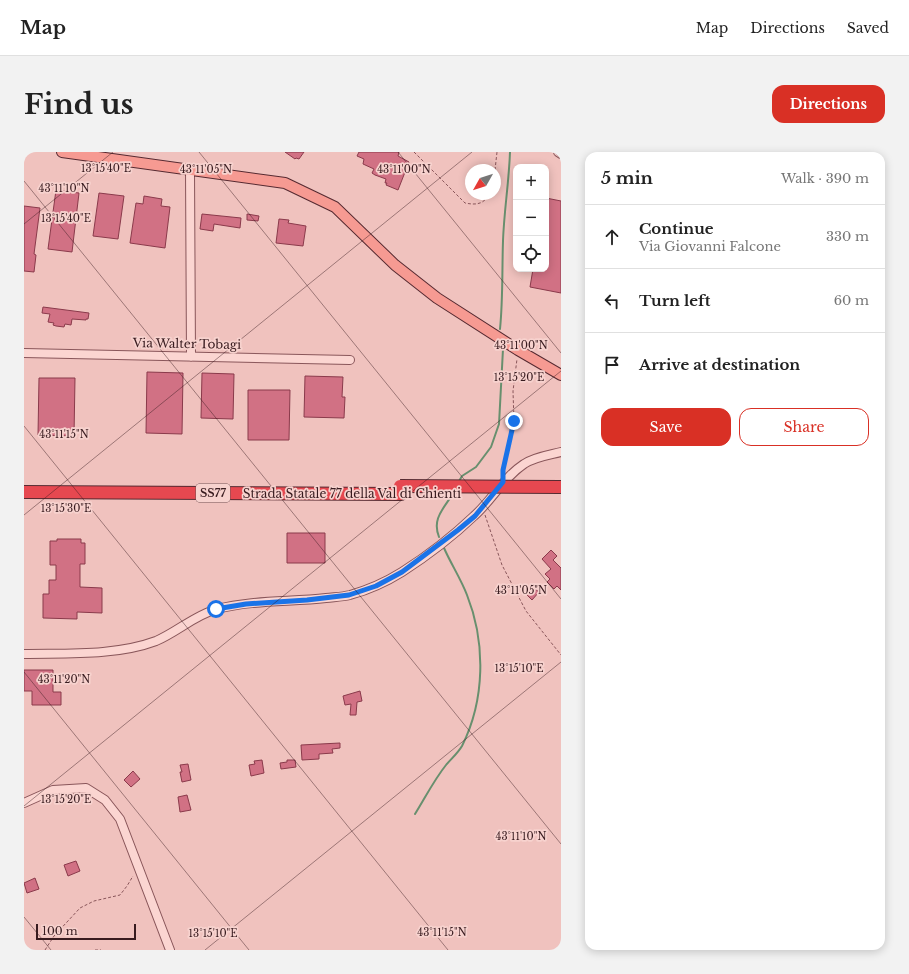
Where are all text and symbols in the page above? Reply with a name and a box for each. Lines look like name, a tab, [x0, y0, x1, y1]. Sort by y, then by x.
text: Map	[20, 16, 66, 39]
text: Map	[696, 19, 728, 37]
text: Directions	[750, 19, 825, 37]
text: Saved	[847, 19, 889, 37]
button: Directions	[772, 85, 885, 123]
text: Find us	[24, 87, 134, 122]
text: 13°15'40"E	[81, 162, 131, 175]
text: 43°11'05"N	[180, 163, 232, 176]
text: 43°11'00"N	[377, 163, 431, 176]
north arrow	[465, 164, 501, 200]
map controls	[513, 164, 549, 272]
button: +	[513, 164, 549, 200]
text: 5 min	[601, 168, 653, 189]
text: Walk · 390 m	[781, 170, 869, 187]
text: 43°11'10"N	[39, 182, 89, 195]
button: −	[513, 200, 549, 236]
text: 13°15'40"E	[41, 212, 91, 225]
text: Continue	[639, 219, 714, 238]
icon: ahead	[601, 226, 623, 248]
text: 330 m	[826, 228, 869, 245]
button: locate	[513, 236, 549, 272]
text: Via Giovanni Falcone	[639, 238, 781, 255]
icon: left	[601, 290, 623, 312]
text: Turn left	[639, 291, 710, 310]
text: 60 m	[834, 292, 869, 309]
street label: Via Walter Tobagi	[132, 335, 241, 352]
text: 43°11'00"N	[494, 339, 548, 352]
icon: arrive	[601, 354, 623, 376]
text: Arrive at destination	[639, 355, 800, 374]
text: 13°15'20"E	[494, 371, 544, 384]
button: Save	[601, 408, 731, 446]
button: Share	[739, 408, 869, 446]
route end	[505, 412, 523, 430]
text: 43°11'15"N	[39, 428, 89, 441]
road number: SS77	[196, 484, 230, 502]
street label: Strada Statale 77 della Val di Chienti	[243, 486, 461, 501]
text: 13°15'30"E	[41, 502, 91, 515]
text: 43°11'05"N	[495, 584, 547, 597]
route start	[207, 600, 225, 618]
text: 13°15'10"E	[495, 662, 543, 675]
text: 43°11'20"N	[38, 673, 90, 686]
text: 13°15'20"E	[41, 793, 91, 806]
text: 43°11'10"N	[496, 830, 546, 843]
scale bar	[36, 922, 136, 941]
text: 100 m	[42, 924, 78, 938]
text: 43°11'15"N	[417, 926, 467, 939]
text: 13°15'10"E	[189, 927, 237, 940]

